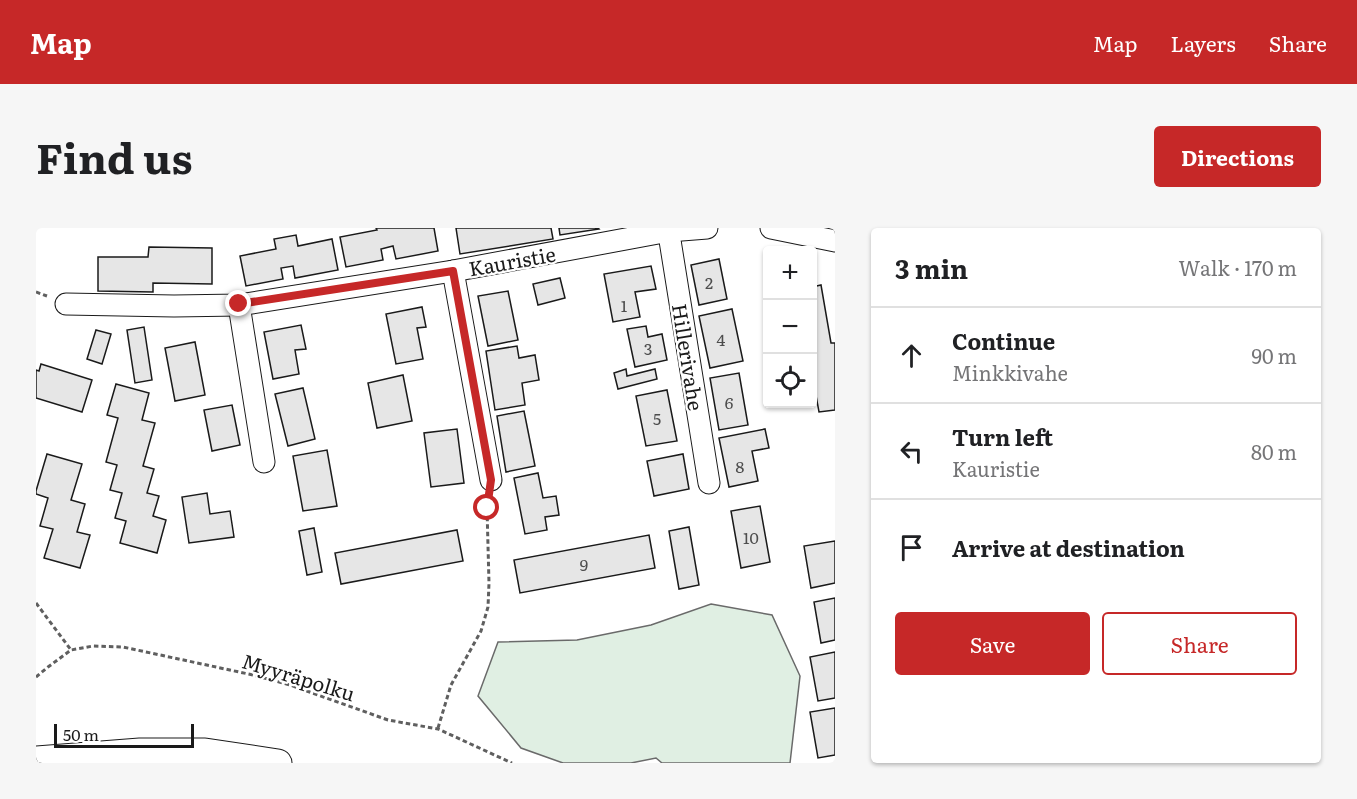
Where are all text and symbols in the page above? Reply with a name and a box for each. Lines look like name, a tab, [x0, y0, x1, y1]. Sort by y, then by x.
text: Map	[30, 21, 92, 63]
text: Map	[1093, 27, 1138, 58]
text: Layers	[1171, 27, 1236, 58]
text: Share	[1269, 27, 1327, 58]
text: Find us	[36, 125, 193, 187]
button: Directions	[1154, 126, 1321, 187]
street label: Kauristie	[466, 238, 558, 282]
map controls	[763, 246, 817, 408]
button: +	[763, 246, 817, 300]
text: 3 min	[895, 248, 968, 287]
text: Walk · 170 m	[1179, 252, 1297, 282]
house number: 2	[705, 270, 713, 294]
route end	[225, 290, 251, 316]
house number: 1	[621, 293, 628, 317]
button: −	[763, 300, 817, 354]
street label: Hillerivahe	[666, 301, 712, 413]
text: Continue	[952, 324, 1055, 357]
house number: 4	[717, 327, 726, 351]
house number: 3	[644, 336, 652, 360]
icon: ahead	[895, 339, 928, 372]
text: 90 m	[1252, 340, 1297, 370]
button: locate	[763, 354, 817, 408]
text: Minkkivahe	[952, 357, 1068, 387]
house number: 6	[725, 390, 734, 414]
house number: 5	[653, 406, 661, 430]
text: Turn left	[952, 420, 1053, 453]
icon: left	[895, 435, 928, 468]
text: 80 m	[1251, 436, 1297, 466]
text: Kauristie	[952, 453, 1040, 483]
house number: 8	[736, 454, 745, 478]
route start	[473, 494, 499, 520]
house number: 10	[743, 525, 759, 549]
icon: arrive	[895, 531, 928, 564]
text: Arrive at destination	[952, 531, 1185, 564]
house number: 9	[580, 552, 588, 576]
button: Save	[895, 612, 1090, 675]
button: Share	[1102, 612, 1297, 675]
street label: Myyräpolku	[239, 645, 359, 707]
scale bar	[54, 721, 194, 748]
text: 50 m	[63, 722, 99, 746]

